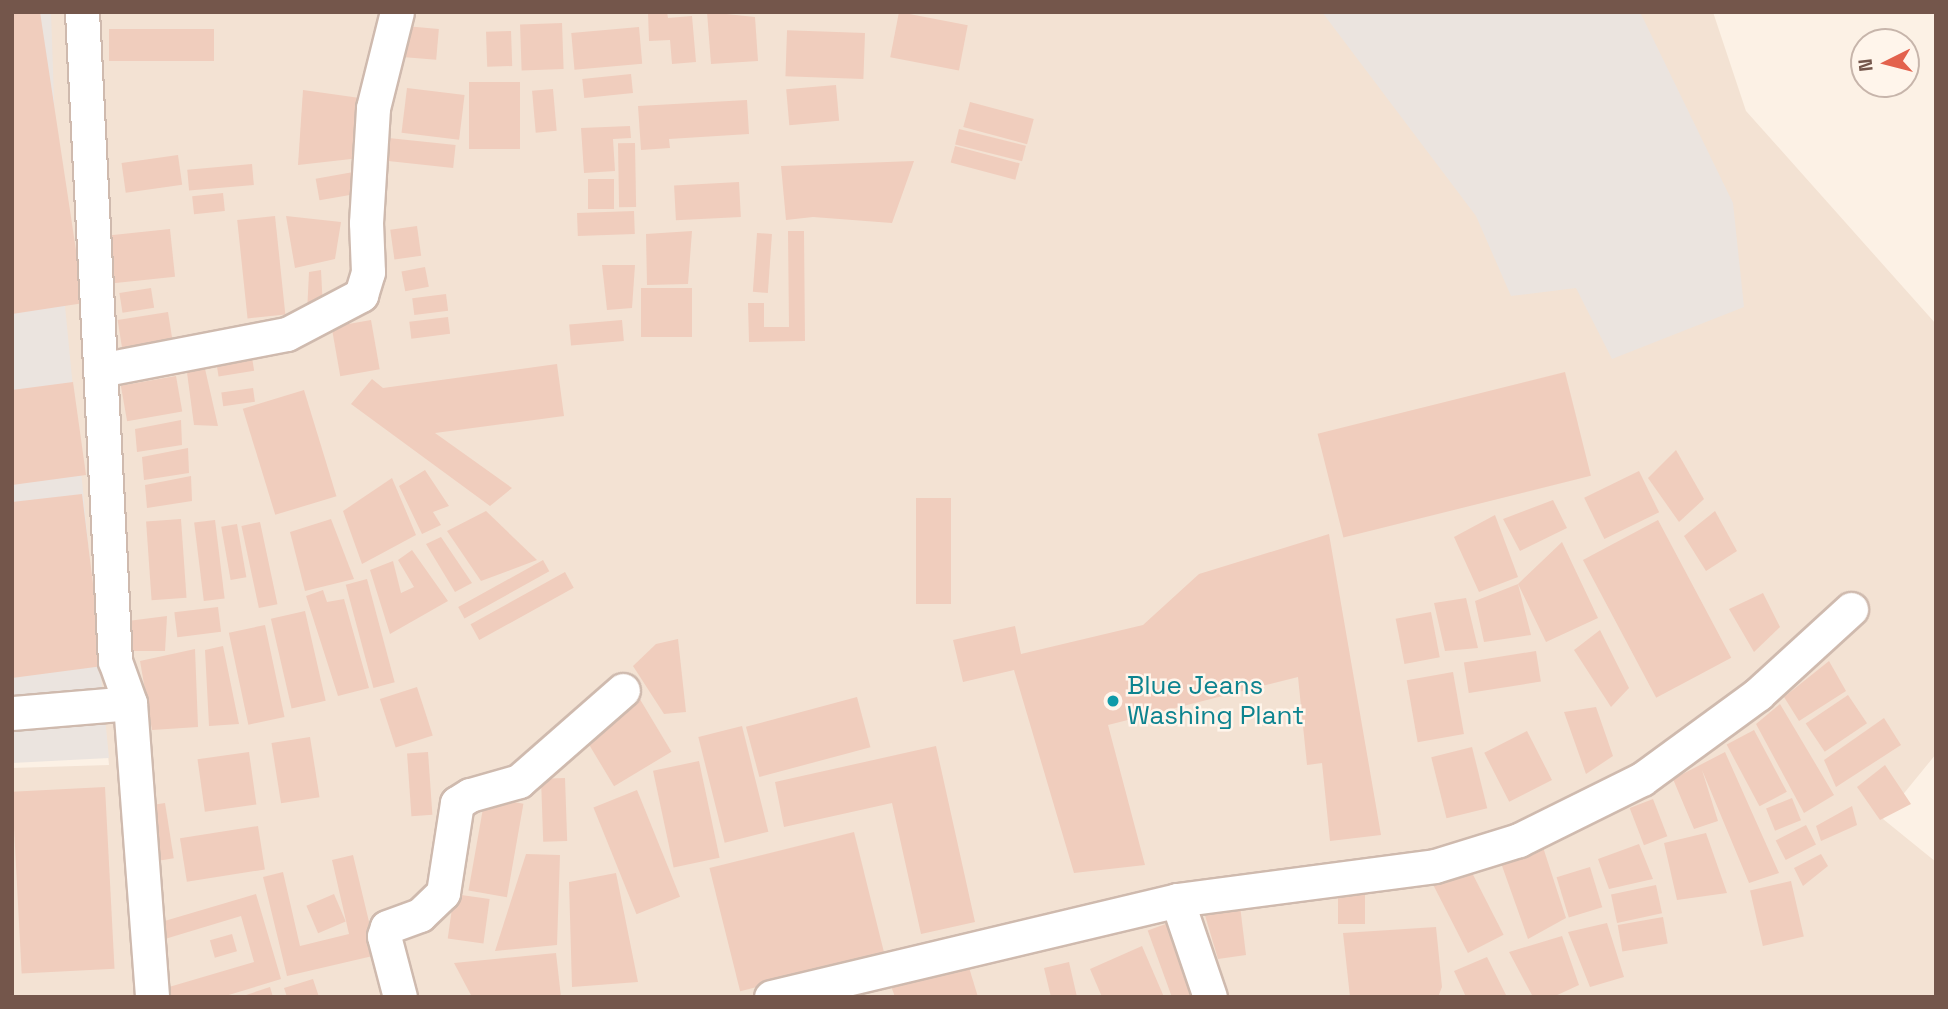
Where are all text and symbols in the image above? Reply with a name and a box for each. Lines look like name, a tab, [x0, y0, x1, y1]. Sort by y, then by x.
north arrow	[1850, 28, 1920, 98]
text: N	[1853, 57, 1879, 73]
place label: Blue Jeans Washing Plant	[1127, 670, 1304, 732]
marker: Blue Jeans Washing Plant	[1105, 693, 1121, 709]

